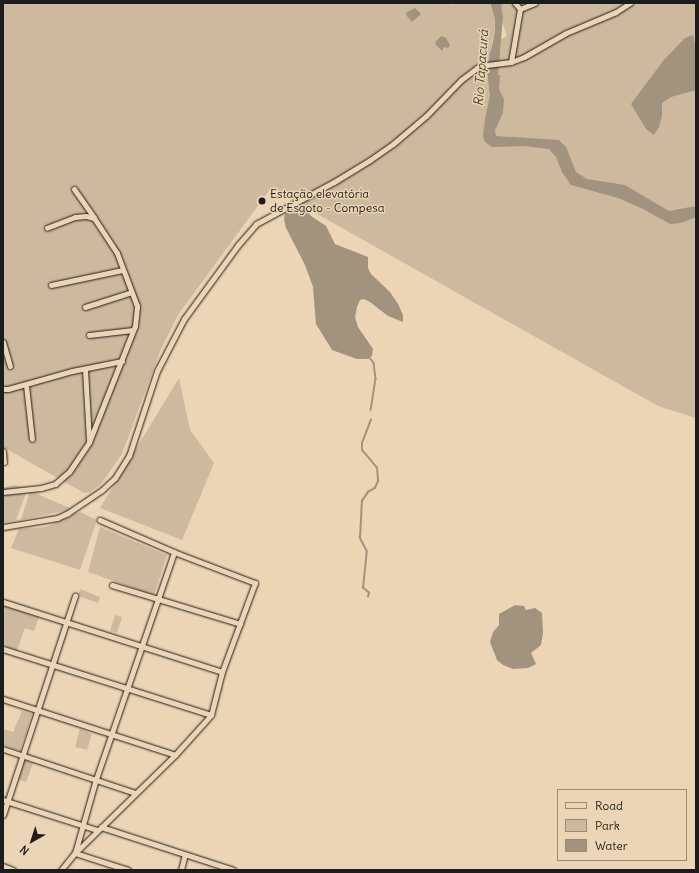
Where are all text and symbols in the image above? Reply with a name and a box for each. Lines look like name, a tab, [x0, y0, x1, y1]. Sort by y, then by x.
water label: Rio Tapacurá	[472, 29, 492, 107]
place label: Estação elevatória de Esgoto - Compesa	[270, 187, 384, 215]
marker: Estação elevatória de Esgoto - Compesa	[257, 196, 267, 206]
legend	[557, 789, 687, 861]
text: Road	[595, 798, 623, 813]
text: Park	[595, 818, 620, 833]
north arrow	[12, 821, 52, 861]
text: Water	[595, 838, 628, 853]
text: N	[17, 842, 32, 858]

